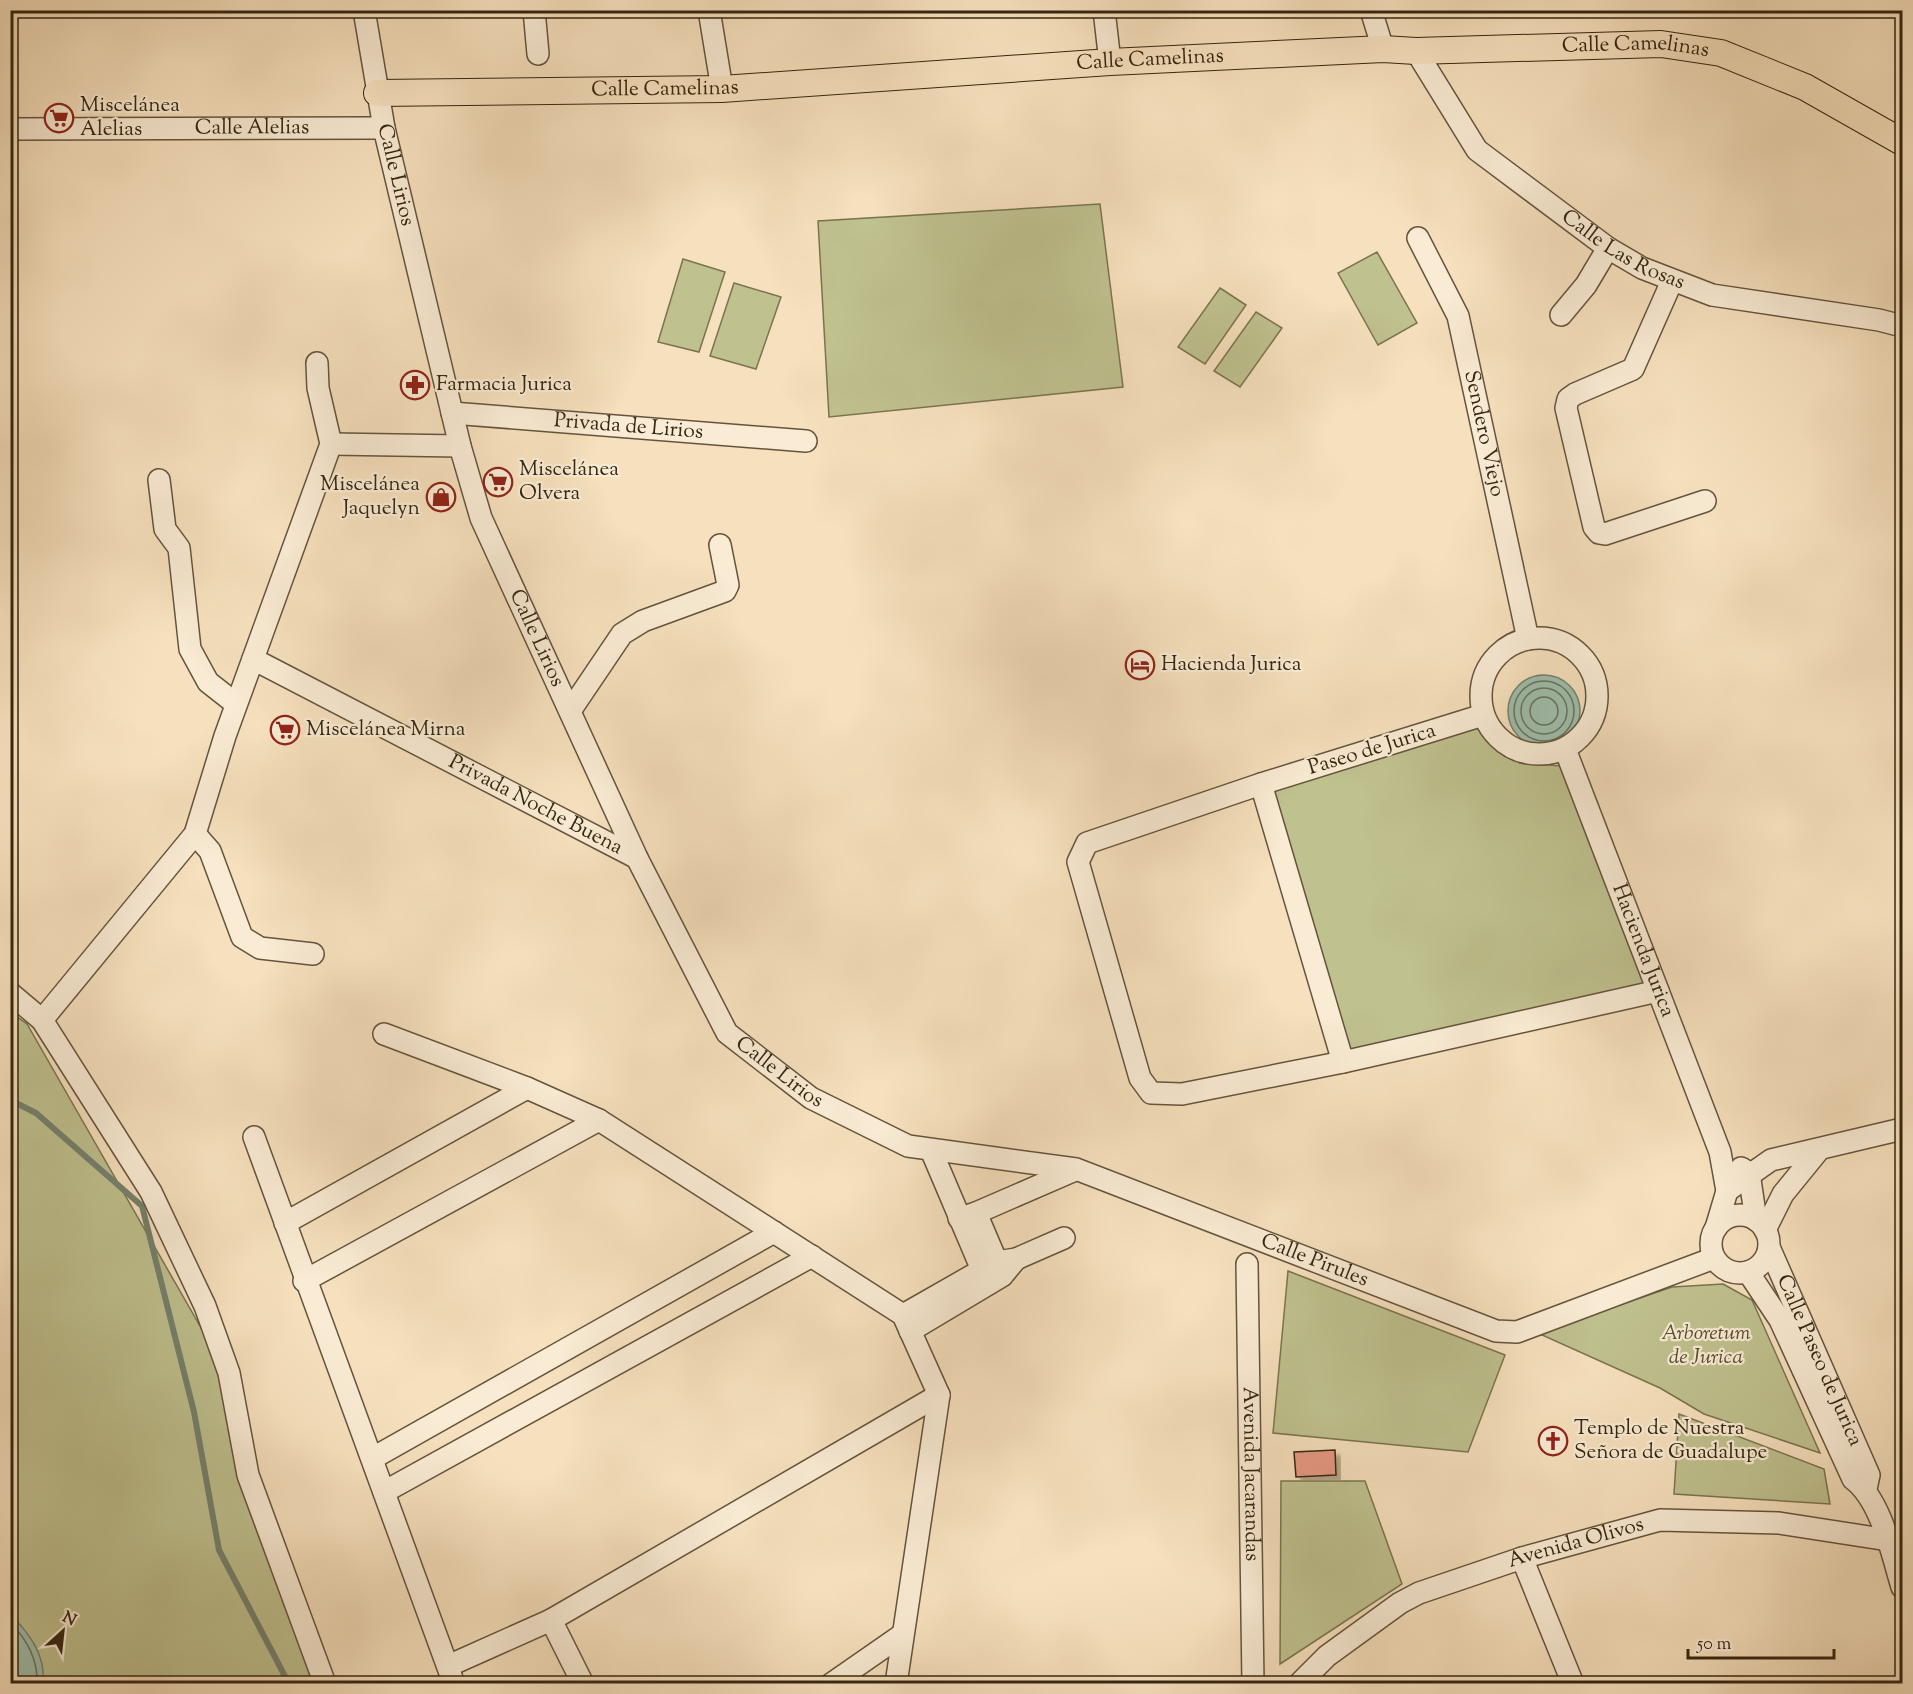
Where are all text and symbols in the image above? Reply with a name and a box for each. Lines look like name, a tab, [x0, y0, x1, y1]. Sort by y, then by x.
street label: Calle Camelinas	[1561, 29, 1711, 66]
street label: Calle Camelinas	[1075, 42, 1224, 79]
street label: Calle Camelinas	[591, 73, 740, 106]
place label: Miscelánea Alelias	[80, 91, 180, 145]
supermarket icon: Miscelánea Alelias	[43, 102, 75, 134]
street label: Calle Alelias	[195, 113, 309, 144]
street label: Calle Lirios	[369, 121, 422, 229]
street label: Calle Las Rosas	[1554, 203, 1689, 298]
street label: Sendero Viejo	[1455, 368, 1512, 500]
pharmacy icon: Farmacia Jurica	[399, 369, 431, 401]
place label: Farmacia Jurica	[436, 370, 572, 400]
street label: Privada de Lirios	[553, 406, 704, 448]
place label: Miscelánea Olvera	[519, 455, 619, 509]
supermarket icon: Miscelánea Olvera	[482, 466, 514, 498]
place label: Miscelánea Jaquelyn	[320, 470, 420, 524]
shop icon: Miscelánea Jaquelyn	[425, 481, 457, 513]
street label: Calle Lirios	[501, 585, 572, 692]
hotel icon: Hacienda Jurica	[1124, 649, 1156, 681]
place label: Hacienda Jurica	[1161, 650, 1302, 680]
supermarket icon: Miscelánea Mirna	[269, 714, 301, 746]
place label: Miscelánea Mirna	[306, 715, 466, 745]
street label: Paseo de Jurica	[1304, 716, 1440, 784]
street label: Privada Noche Buena	[443, 748, 628, 863]
street label: Hacienda Jurica	[1603, 880, 1682, 1022]
street label: Calle Lirios	[728, 1029, 828, 1116]
street label: Calle Pirules	[1256, 1227, 1373, 1295]
street label: Calle Paseo de Jurica	[1768, 1270, 1870, 1451]
park label: Arboretum de Jurica	[1661, 1319, 1751, 1373]
street label: Avenida Jacarandas	[1234, 1387, 1266, 1561]
place label: Templo de Nuestra Señora de Guadalupe	[1574, 1414, 1767, 1468]
church icon: Templo de Nuestra Señora de Guadalupe	[1537, 1425, 1569, 1457]
street label: Avenida Olivos	[1504, 1510, 1647, 1577]
north arrow	[33, 1601, 93, 1661]
text: N	[58, 1607, 80, 1633]
scale bar	[1688, 1622, 1834, 1660]
text: 50 m	[1696, 1632, 1732, 1658]

